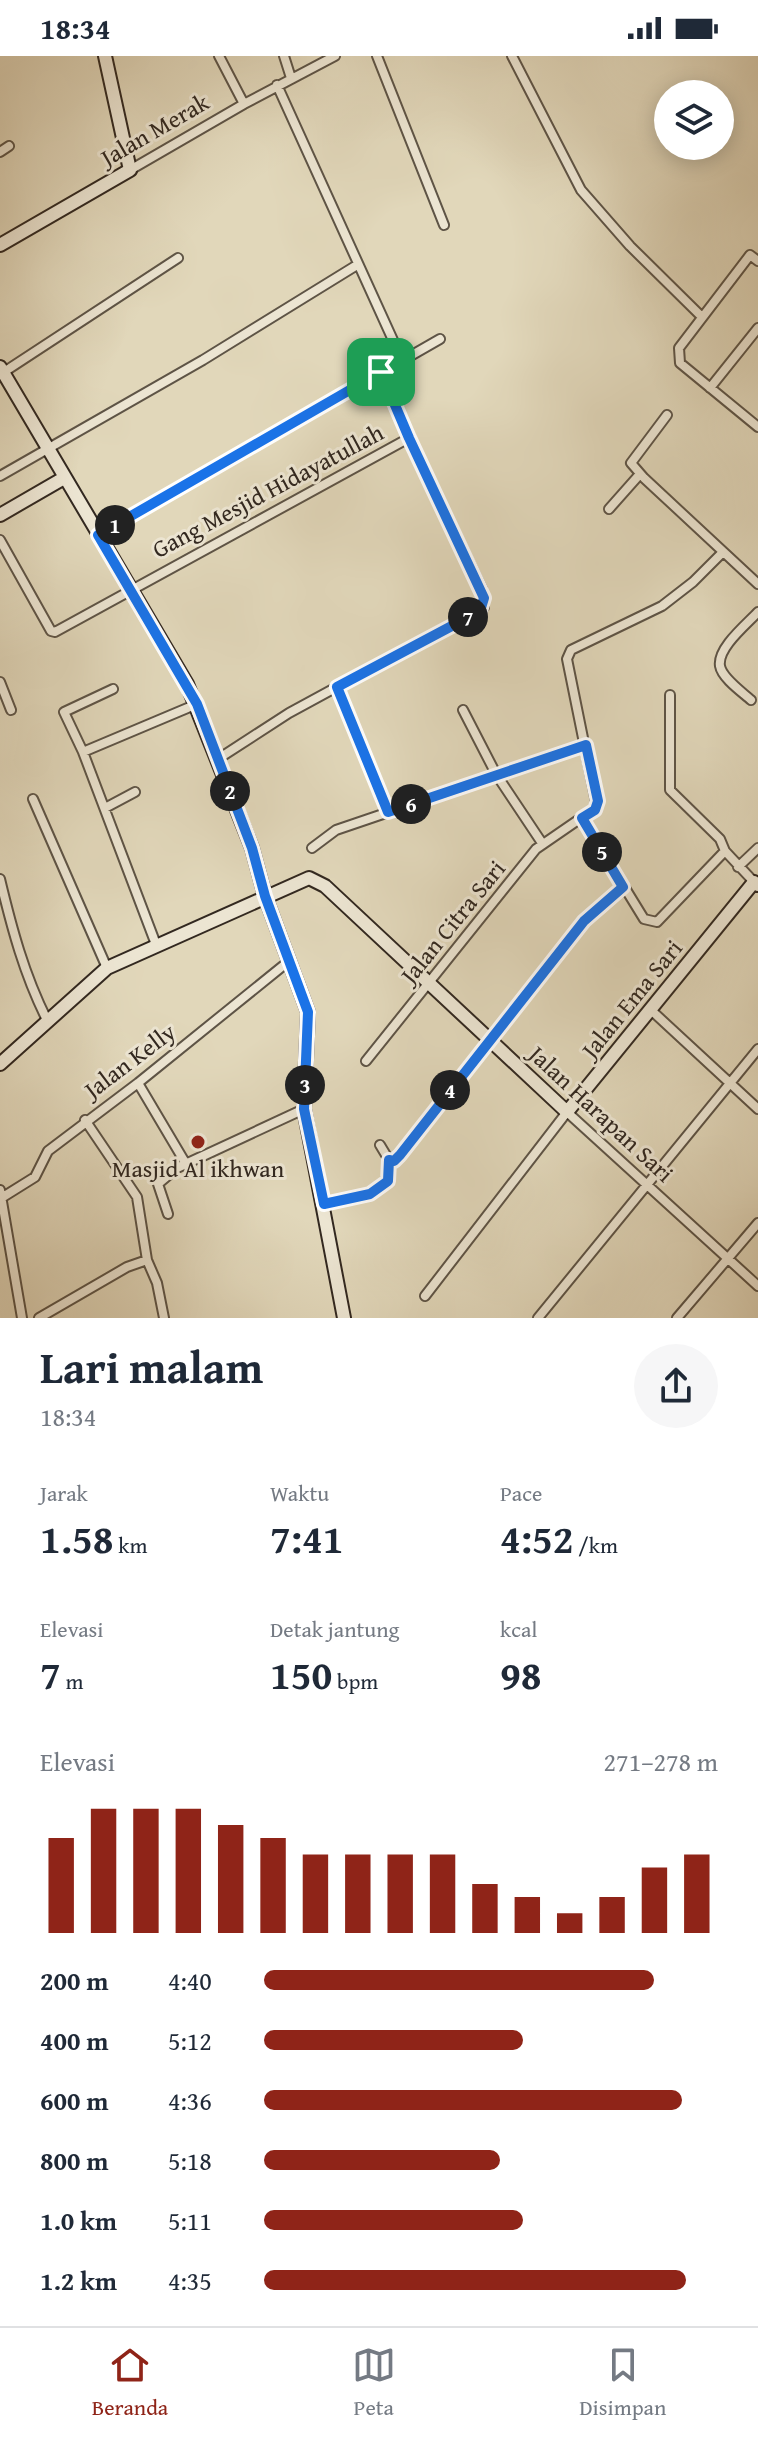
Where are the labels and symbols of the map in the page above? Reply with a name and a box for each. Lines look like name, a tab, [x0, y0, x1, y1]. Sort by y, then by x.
street label: Jalan Merak	[91, 84, 216, 176]
pin	[347, 338, 415, 406]
street label: Gang Mesjid Hidayatullah	[146, 414, 390, 566]
pin: 1	[95, 505, 135, 545]
pin: 7	[448, 597, 488, 637]
pin: 2	[210, 771, 250, 811]
pin: 6	[391, 784, 431, 824]
pin: 5	[582, 832, 622, 872]
street label: Jalan Citra Sari	[390, 852, 514, 993]
street label: Jalan Ema Sari	[571, 932, 691, 1068]
street label: Jalan Kelly	[74, 1015, 183, 1108]
street label: Jalan Harapan Sari	[519, 1035, 682, 1190]
pin: 3	[285, 1065, 325, 1105]
pin: 4	[430, 1070, 470, 1110]
marker: Masjid Al ikhwan	[189, 1133, 207, 1151]
place label: Masjid Al ikhwan	[112, 1151, 285, 1186]

